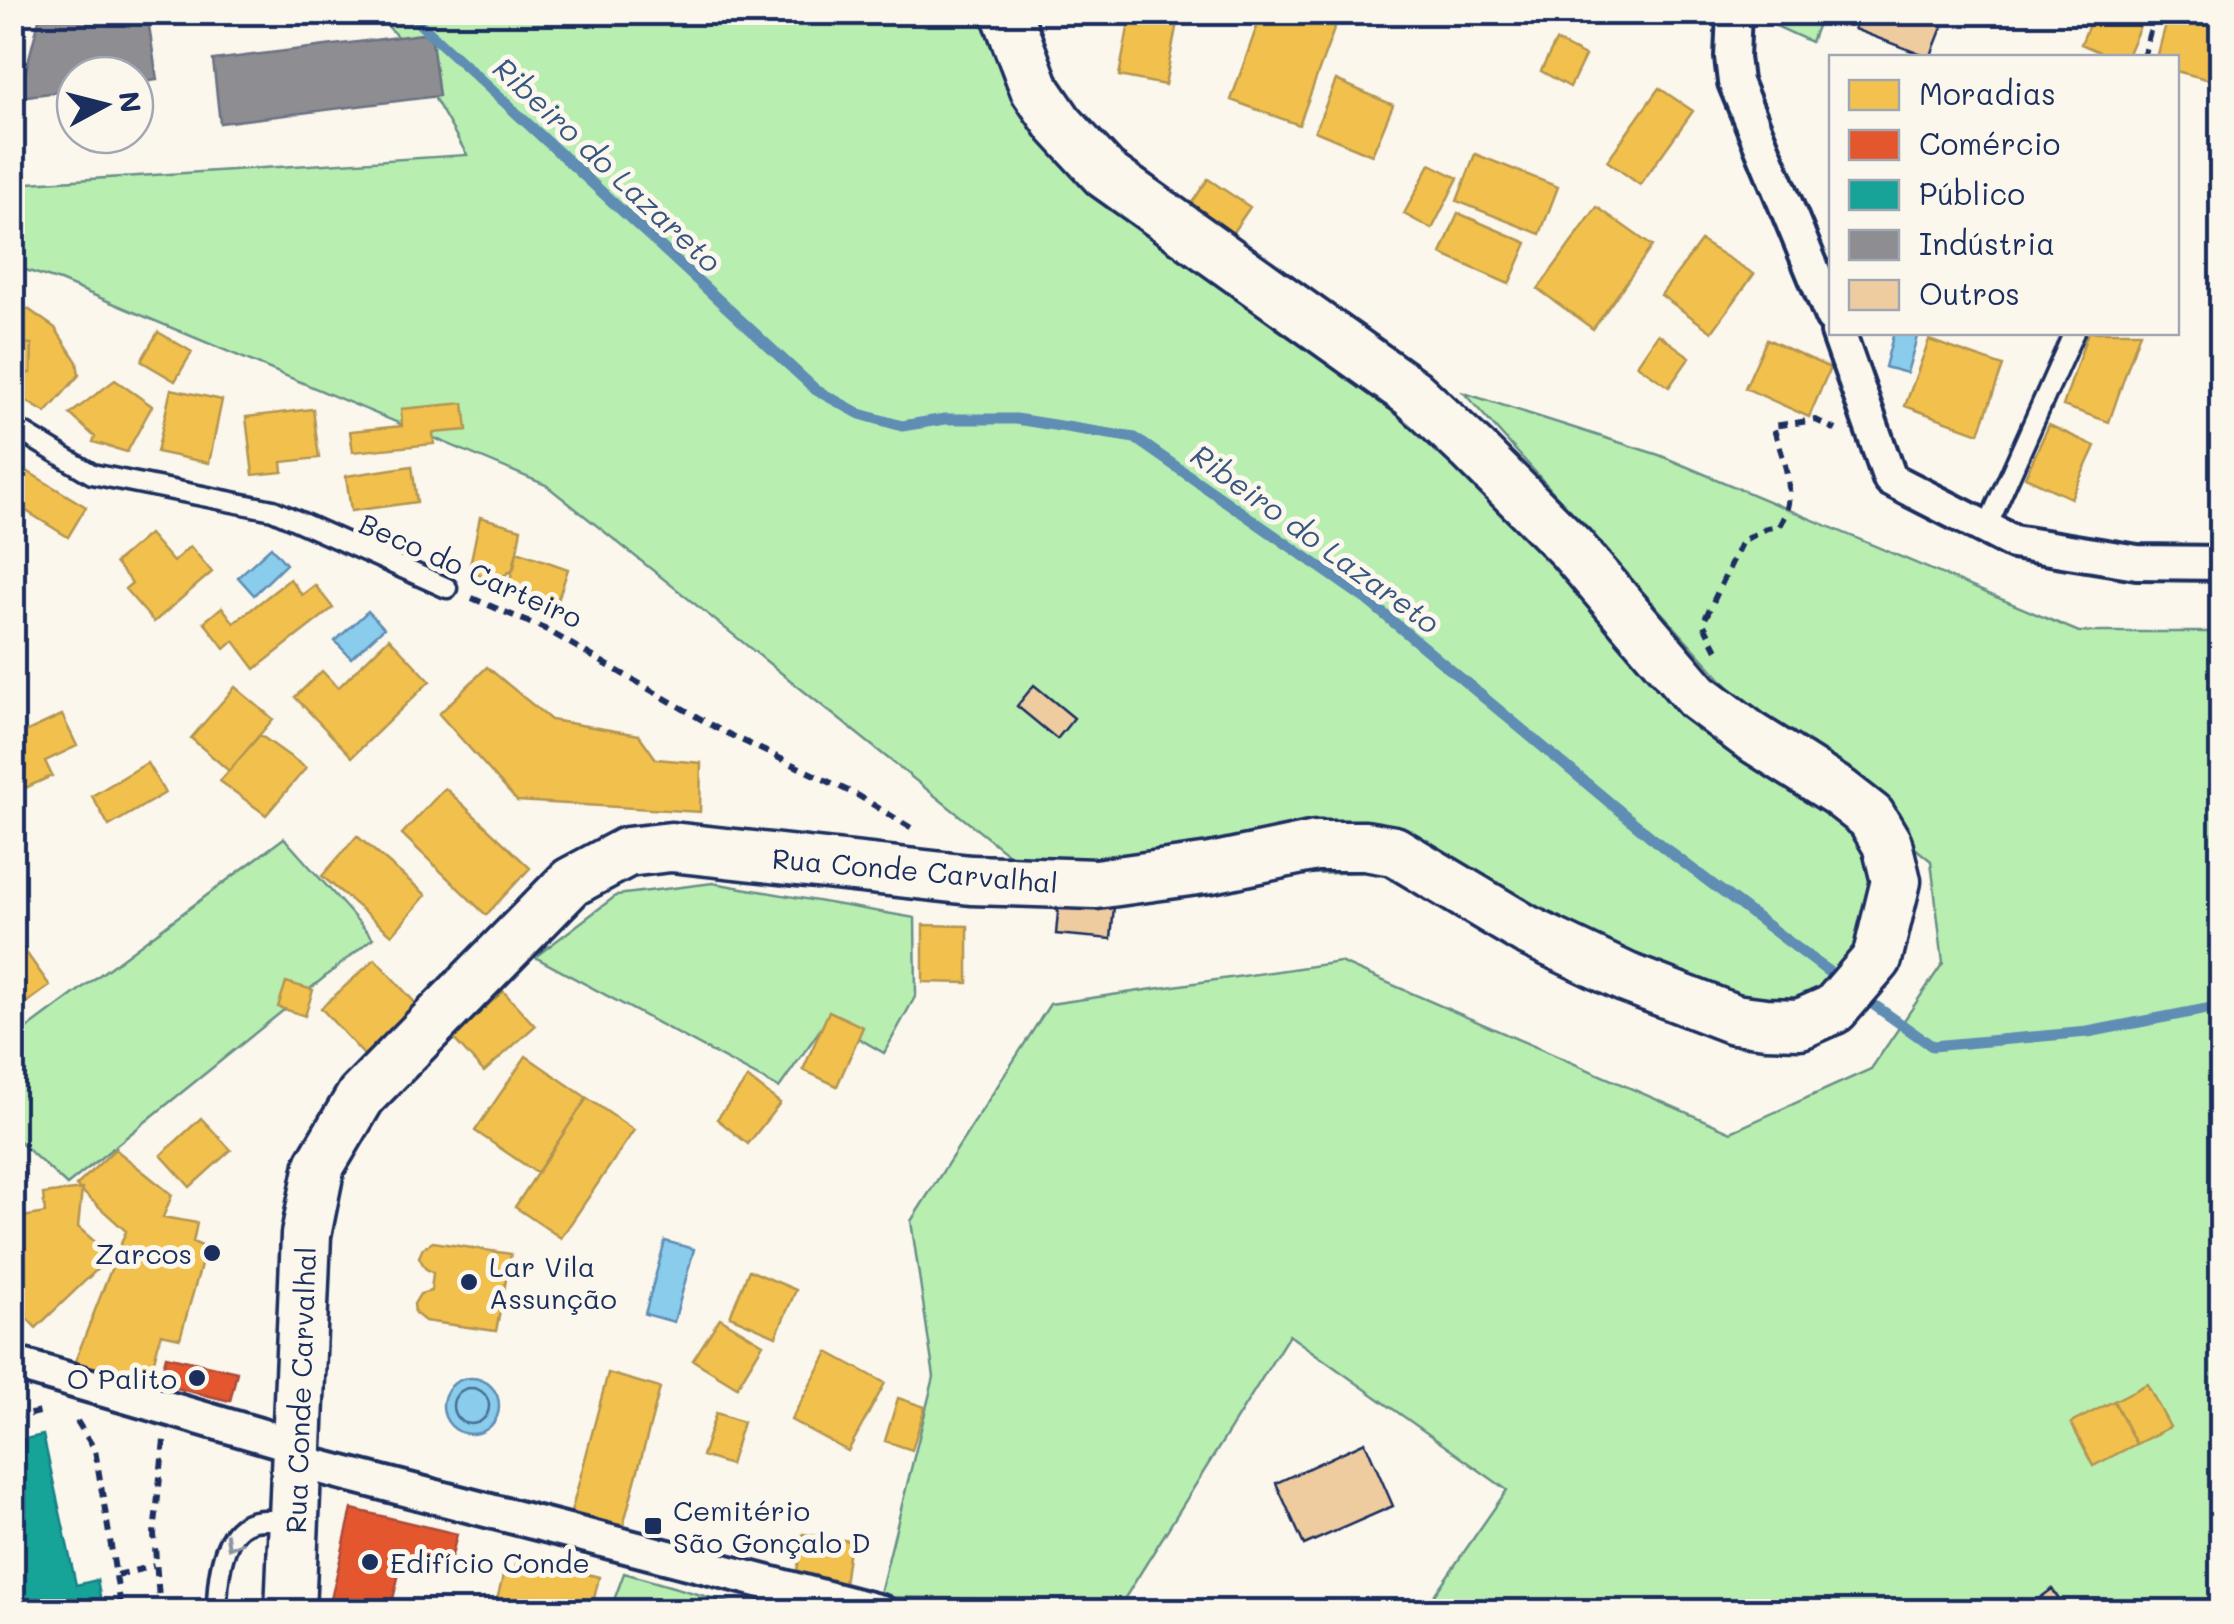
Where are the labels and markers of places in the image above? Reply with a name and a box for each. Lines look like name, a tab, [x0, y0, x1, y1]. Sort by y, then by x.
place label: Zarcos	[95, 1235, 192, 1271]
marker: Zarcos	[201, 1242, 223, 1264]
place label: Lar Vila Assunção	[489, 1248, 617, 1316]
marker: Lar Vila Assunção	[458, 1271, 480, 1293]
place label: O Palito	[67, 1360, 177, 1396]
marker: O Palito	[186, 1367, 208, 1389]
place label: Cemitério São Gonçalo D	[673, 1492, 870, 1560]
marker: Cemitério São Gonçalo D	[642, 1515, 664, 1537]
place label: Edifício Conde	[390, 1544, 590, 1580]
marker: Edifício Conde	[359, 1551, 381, 1573]

